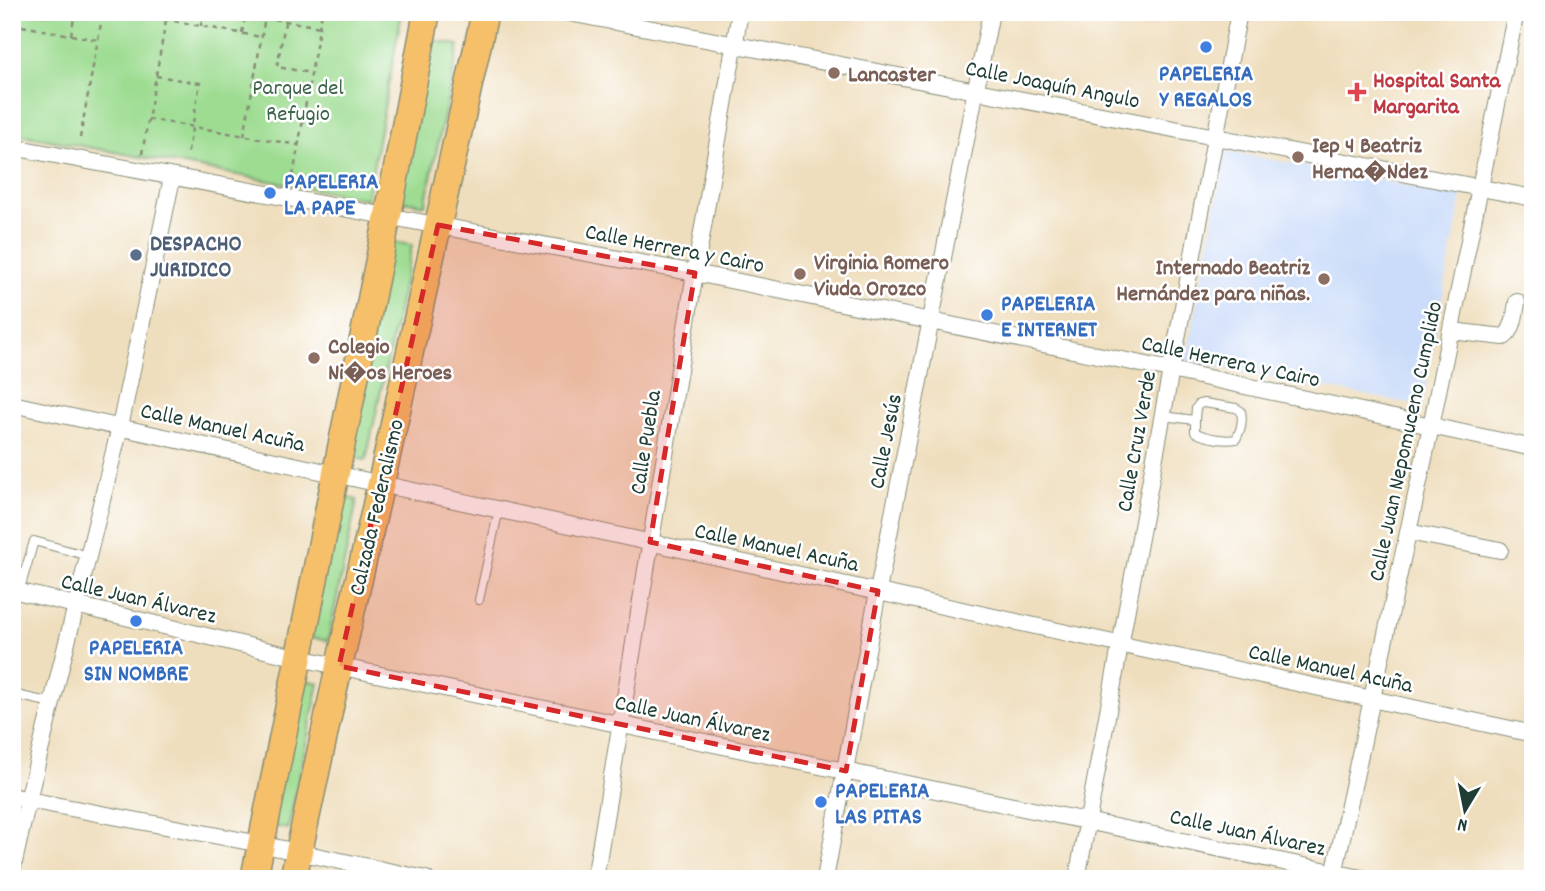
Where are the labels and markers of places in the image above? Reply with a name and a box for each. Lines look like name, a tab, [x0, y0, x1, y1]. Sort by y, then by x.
marker: PAPELERIA Y REGALOS	[1198, 39, 1214, 55]
place label: PAPELERIA Y REGALOS	[1159, 59, 1253, 118]
place label: Lancaster	[848, 60, 936, 93]
marker: Lancaster	[826, 65, 842, 81]
place label: Hospital Santa Margarita	[1373, 66, 1502, 125]
marker: Hospital Santa Margarita	[1347, 82, 1367, 102]
place label: Iep 4 Beatriz Herna�Ndez	[1312, 131, 1428, 190]
marker: Iep 4 Beatriz Herna�Ndez	[1290, 149, 1306, 165]
place label: PAPELERIA LA PAPE	[284, 167, 379, 226]
marker: PAPELERIA LA PAPE	[262, 185, 278, 201]
place label: DESPACHO JURIDICO	[150, 229, 242, 288]
marker: DESPACHO JURIDICO	[128, 247, 144, 263]
place label: Virginia Romero Viuda Orozco	[814, 248, 949, 307]
place label: Internado Beatriz Hernández para niñas.	[1116, 253, 1310, 312]
marker: Virginia Romero Viuda Orozco	[792, 266, 808, 282]
marker: Internado Beatriz Hernández para niñas.	[1316, 271, 1332, 287]
place label: PAPELERIA E INTERNET	[1001, 289, 1098, 348]
marker: PAPELERIA E INTERNET	[979, 307, 995, 323]
place label: Colegio Ni�os Heroes	[328, 332, 453, 391]
marker: Colegio Ni�os Heroes	[306, 350, 322, 366]
marker: PAPELERIA SIN NOMBRE	[128, 613, 144, 629]
place label: PAPELERIA SIN NOMBRE	[84, 633, 189, 692]
place label: PAPELERIA LAS PITAS	[835, 776, 930, 835]
marker: PAPELERIA LAS PITAS	[813, 794, 829, 810]

